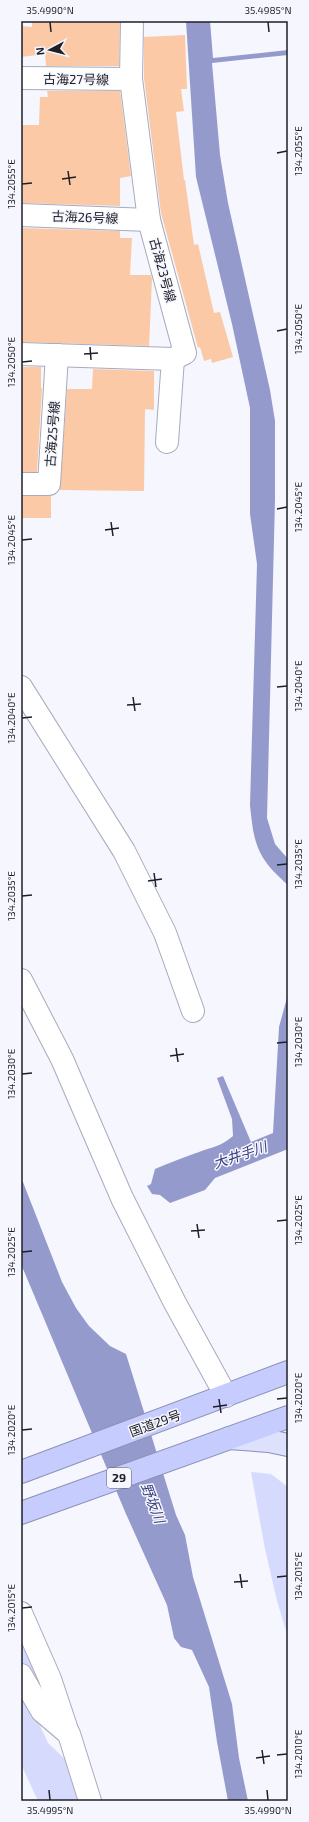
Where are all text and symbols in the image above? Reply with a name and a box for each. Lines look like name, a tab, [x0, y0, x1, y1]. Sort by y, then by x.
text: 35.4990°N	[26, 4, 74, 16]
text: 35.4985°N	[244, 4, 292, 16]
north arrow	[30, 30, 70, 70]
text: N	[33, 46, 47, 56]
street label: 古海27号線	[43, 70, 109, 88]
text: 134.2055°E	[292, 126, 304, 176]
text: 134.2055°E	[5, 159, 17, 209]
street label: 古海26号線	[51, 208, 119, 226]
street label: 古海23号線	[147, 236, 179, 304]
text: 134.2050°E	[292, 303, 304, 354]
text: 134.2050°E	[5, 336, 17, 387]
street label: 古海25号線	[42, 400, 62, 468]
text: 134.2045°E	[292, 481, 304, 532]
text: 134.2045°E	[5, 514, 17, 565]
text: 134.2040°E	[292, 660, 304, 712]
text: 134.2040°E	[5, 692, 17, 744]
text: 134.2035°E	[292, 839, 304, 889]
text: 134.2035°E	[5, 871, 17, 921]
text: 134.2030°E	[292, 1016, 304, 1067]
text: 134.2030°E	[5, 1048, 17, 1099]
water label: 大井手川	[211, 1137, 271, 1172]
text: 134.2025°E	[292, 1195, 304, 1245]
text: 134.2025°E	[5, 1227, 17, 1277]
text: 134.2020°E	[292, 1372, 304, 1423]
text: 134.2020°E	[5, 1404, 17, 1455]
street label: 国道29号	[127, 1406, 183, 1440]
road number: 29	[107, 1468, 131, 1488]
water label: 野坂川	[138, 1480, 170, 1527]
text: 134.2015°E	[292, 1552, 304, 1600]
text: 134.2015°E	[5, 1584, 17, 1632]
text: 134.2010°E	[292, 1729, 304, 1778]
text: 35.4995°N	[27, 1804, 73, 1816]
text: 35.4990°N	[244, 1804, 292, 1816]

